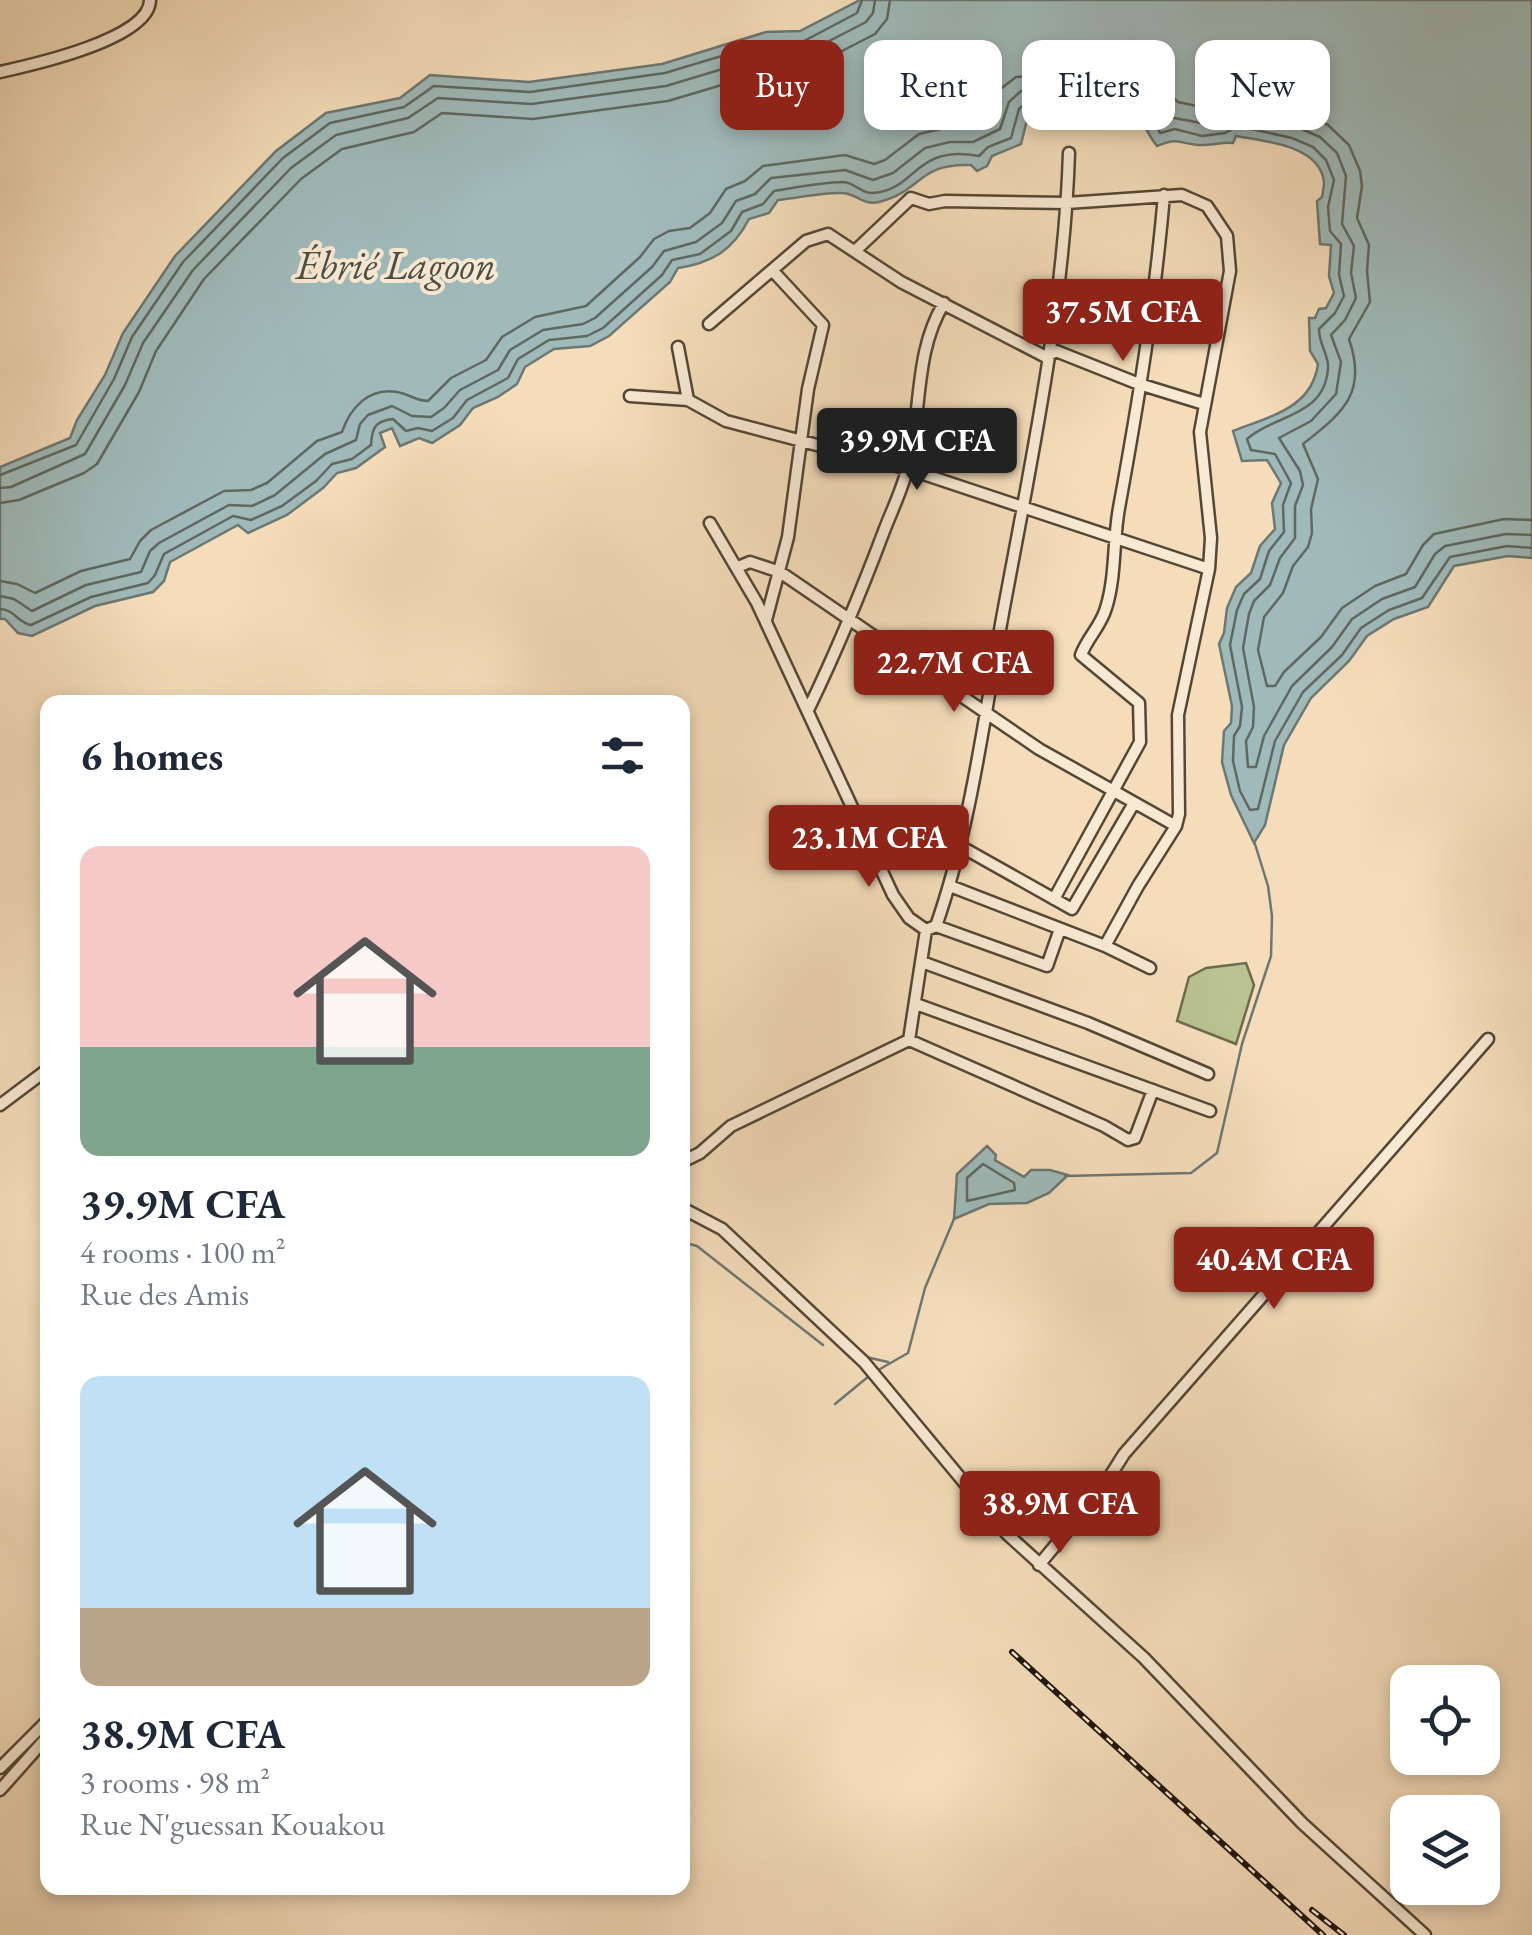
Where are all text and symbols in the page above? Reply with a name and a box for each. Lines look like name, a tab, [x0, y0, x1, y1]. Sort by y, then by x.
chip: Buy	[720, 40, 844, 130]
chip: Rent	[864, 40, 1002, 130]
chip: Filters	[1022, 40, 1175, 130]
chip: New	[1195, 40, 1330, 130]
water label: Ébrié Lagoon	[294, 239, 496, 291]
pin: 37.5M CFA	[1009, 279, 1237, 364]
text: 37.5M CFA	[1045, 290, 1201, 332]
pin: 39.9M CFA	[803, 408, 1031, 493]
text: 39.9M CFA	[839, 419, 995, 461]
pin: 22.7M CFA	[840, 630, 1068, 715]
text: 22.7M CFA	[876, 641, 1032, 683]
text: 6 homes	[80, 728, 223, 783]
icon: filters	[595, 728, 650, 783]
pin: 23.1M CFA	[755, 805, 983, 890]
text: 23.1M CFA	[791, 816, 947, 858]
icon: home	[275, 911, 455, 1091]
text: 39.9M CFA	[80, 1176, 285, 1231]
pin: 40.4M CFA	[1160, 1227, 1388, 1312]
text: 4 rooms · 100 m²	[80, 1231, 286, 1273]
text: 40.4M CFA	[1196, 1238, 1352, 1280]
text: Rue des Amis	[80, 1273, 249, 1315]
icon: home	[275, 1441, 455, 1621]
pin: 38.9M CFA	[946, 1471, 1174, 1556]
text: 38.9M CFA	[982, 1482, 1138, 1524]
map controls	[1390, 1665, 1500, 1905]
button: locate	[1390, 1665, 1500, 1775]
text: 38.9M CFA	[80, 1706, 285, 1761]
text: 3 rooms · 98 m²	[80, 1761, 270, 1803]
button: layers	[1390, 1795, 1500, 1905]
text: Rue N'guessan Kouakou	[80, 1803, 385, 1845]

